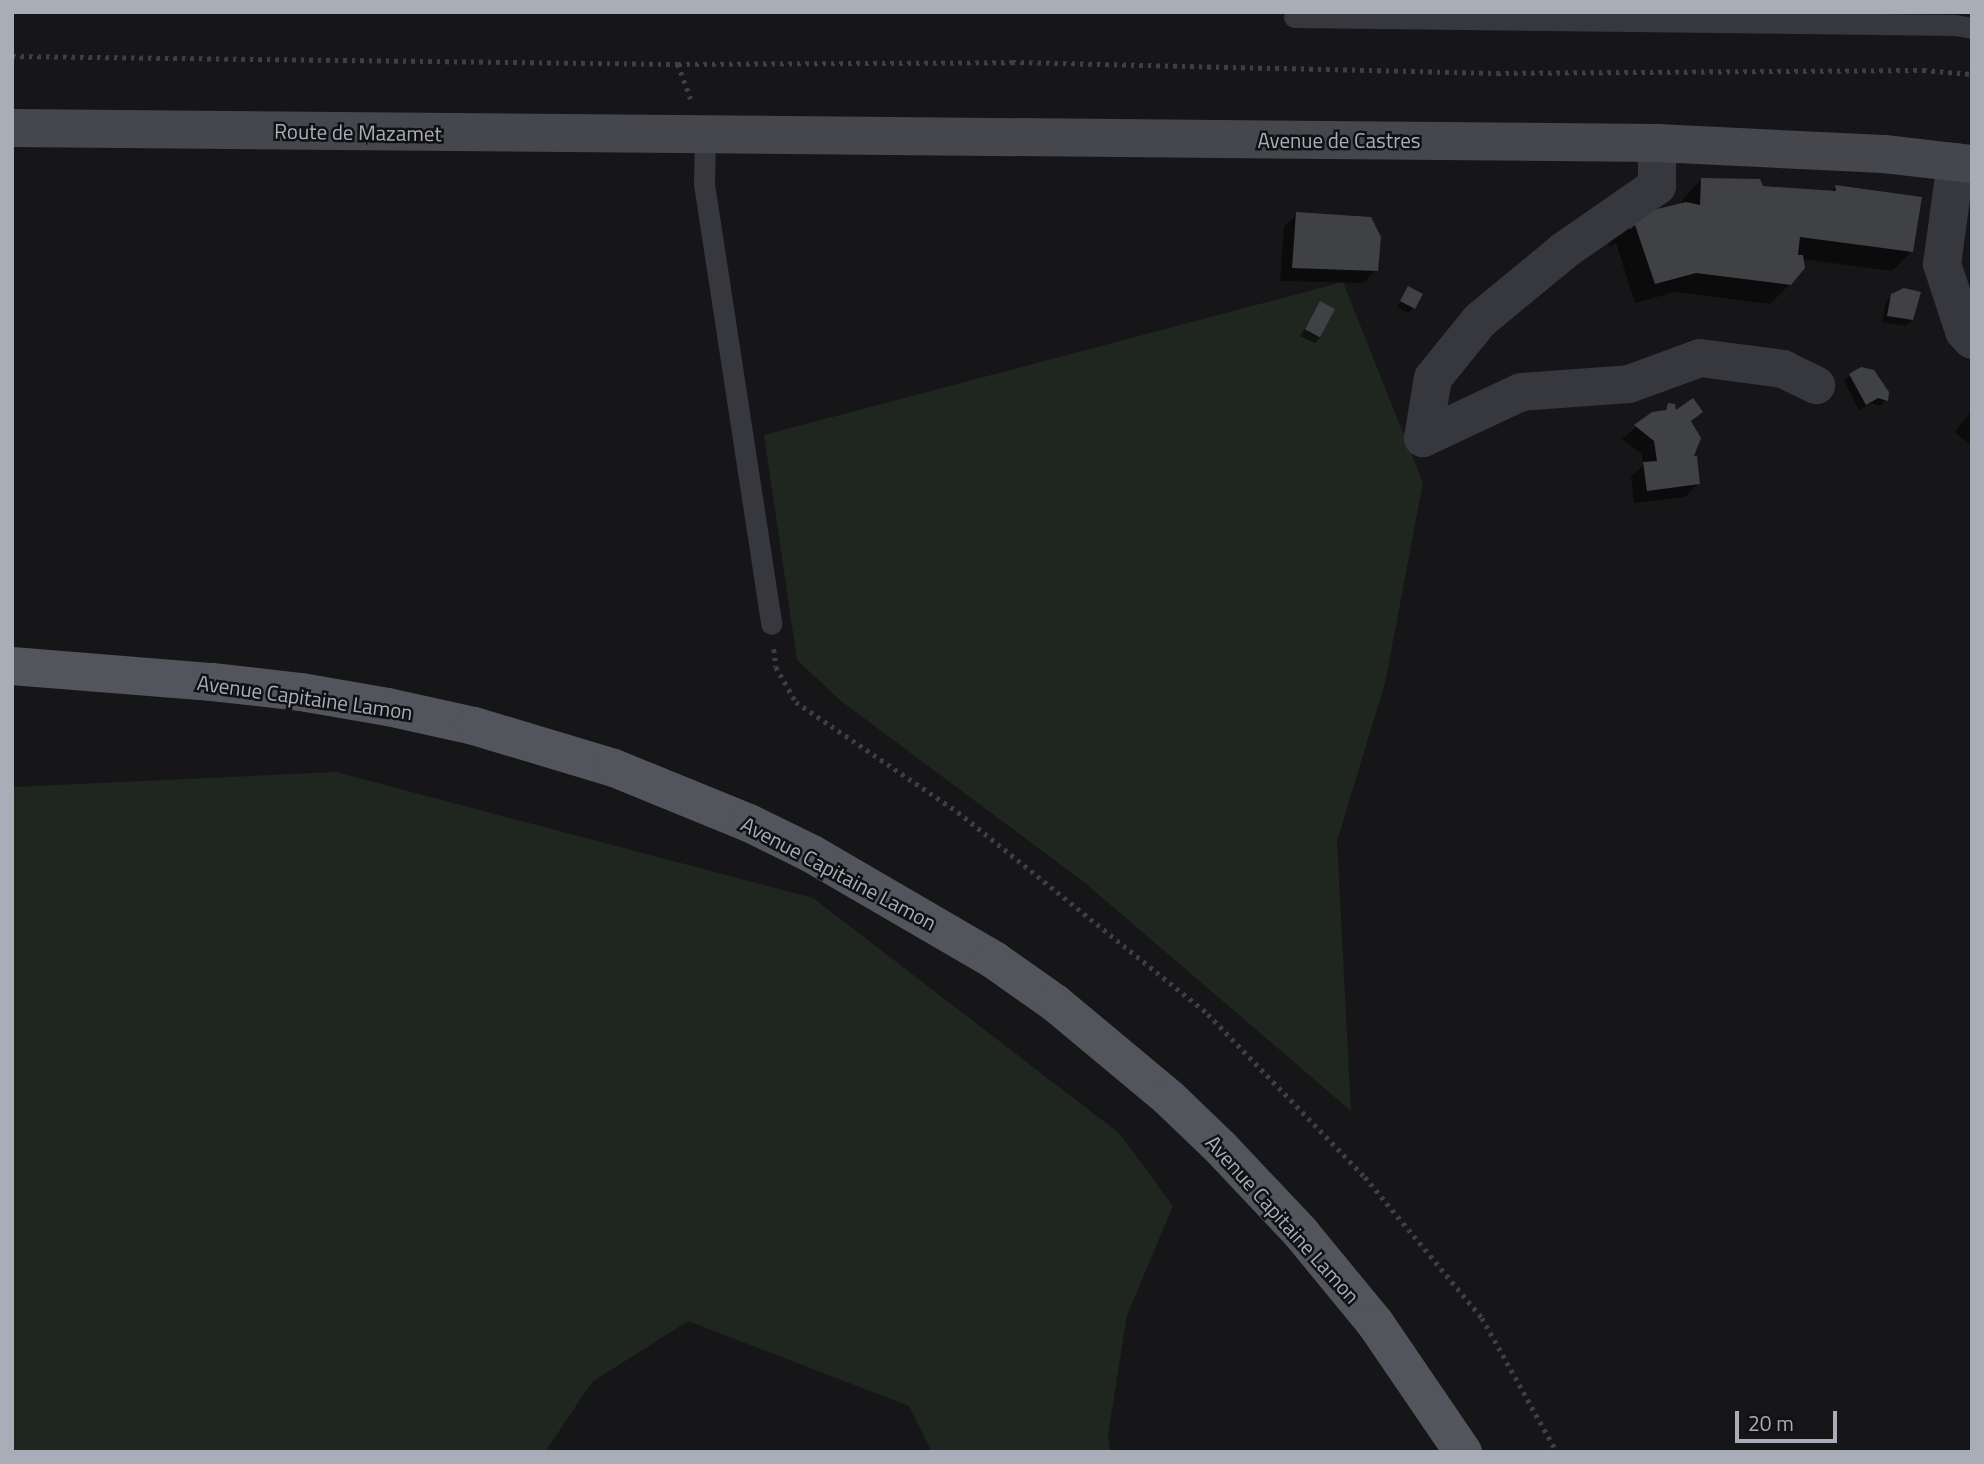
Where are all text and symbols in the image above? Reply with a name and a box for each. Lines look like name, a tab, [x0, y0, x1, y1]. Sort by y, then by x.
street label: Route de Mazamet	[274, 118, 442, 146]
street label: Avenue de Castres	[1257, 127, 1421, 153]
street label: Avenue Capitaine Lamon	[196, 669, 414, 725]
street label: Avenue Capitaine Lamon	[737, 811, 941, 935]
street label: Avenue Capitaine Lamon	[1201, 1130, 1365, 1308]
scale bar	[1739, 1398, 1840, 1442]
text: 20 m	[1748, 1407, 1794, 1439]

